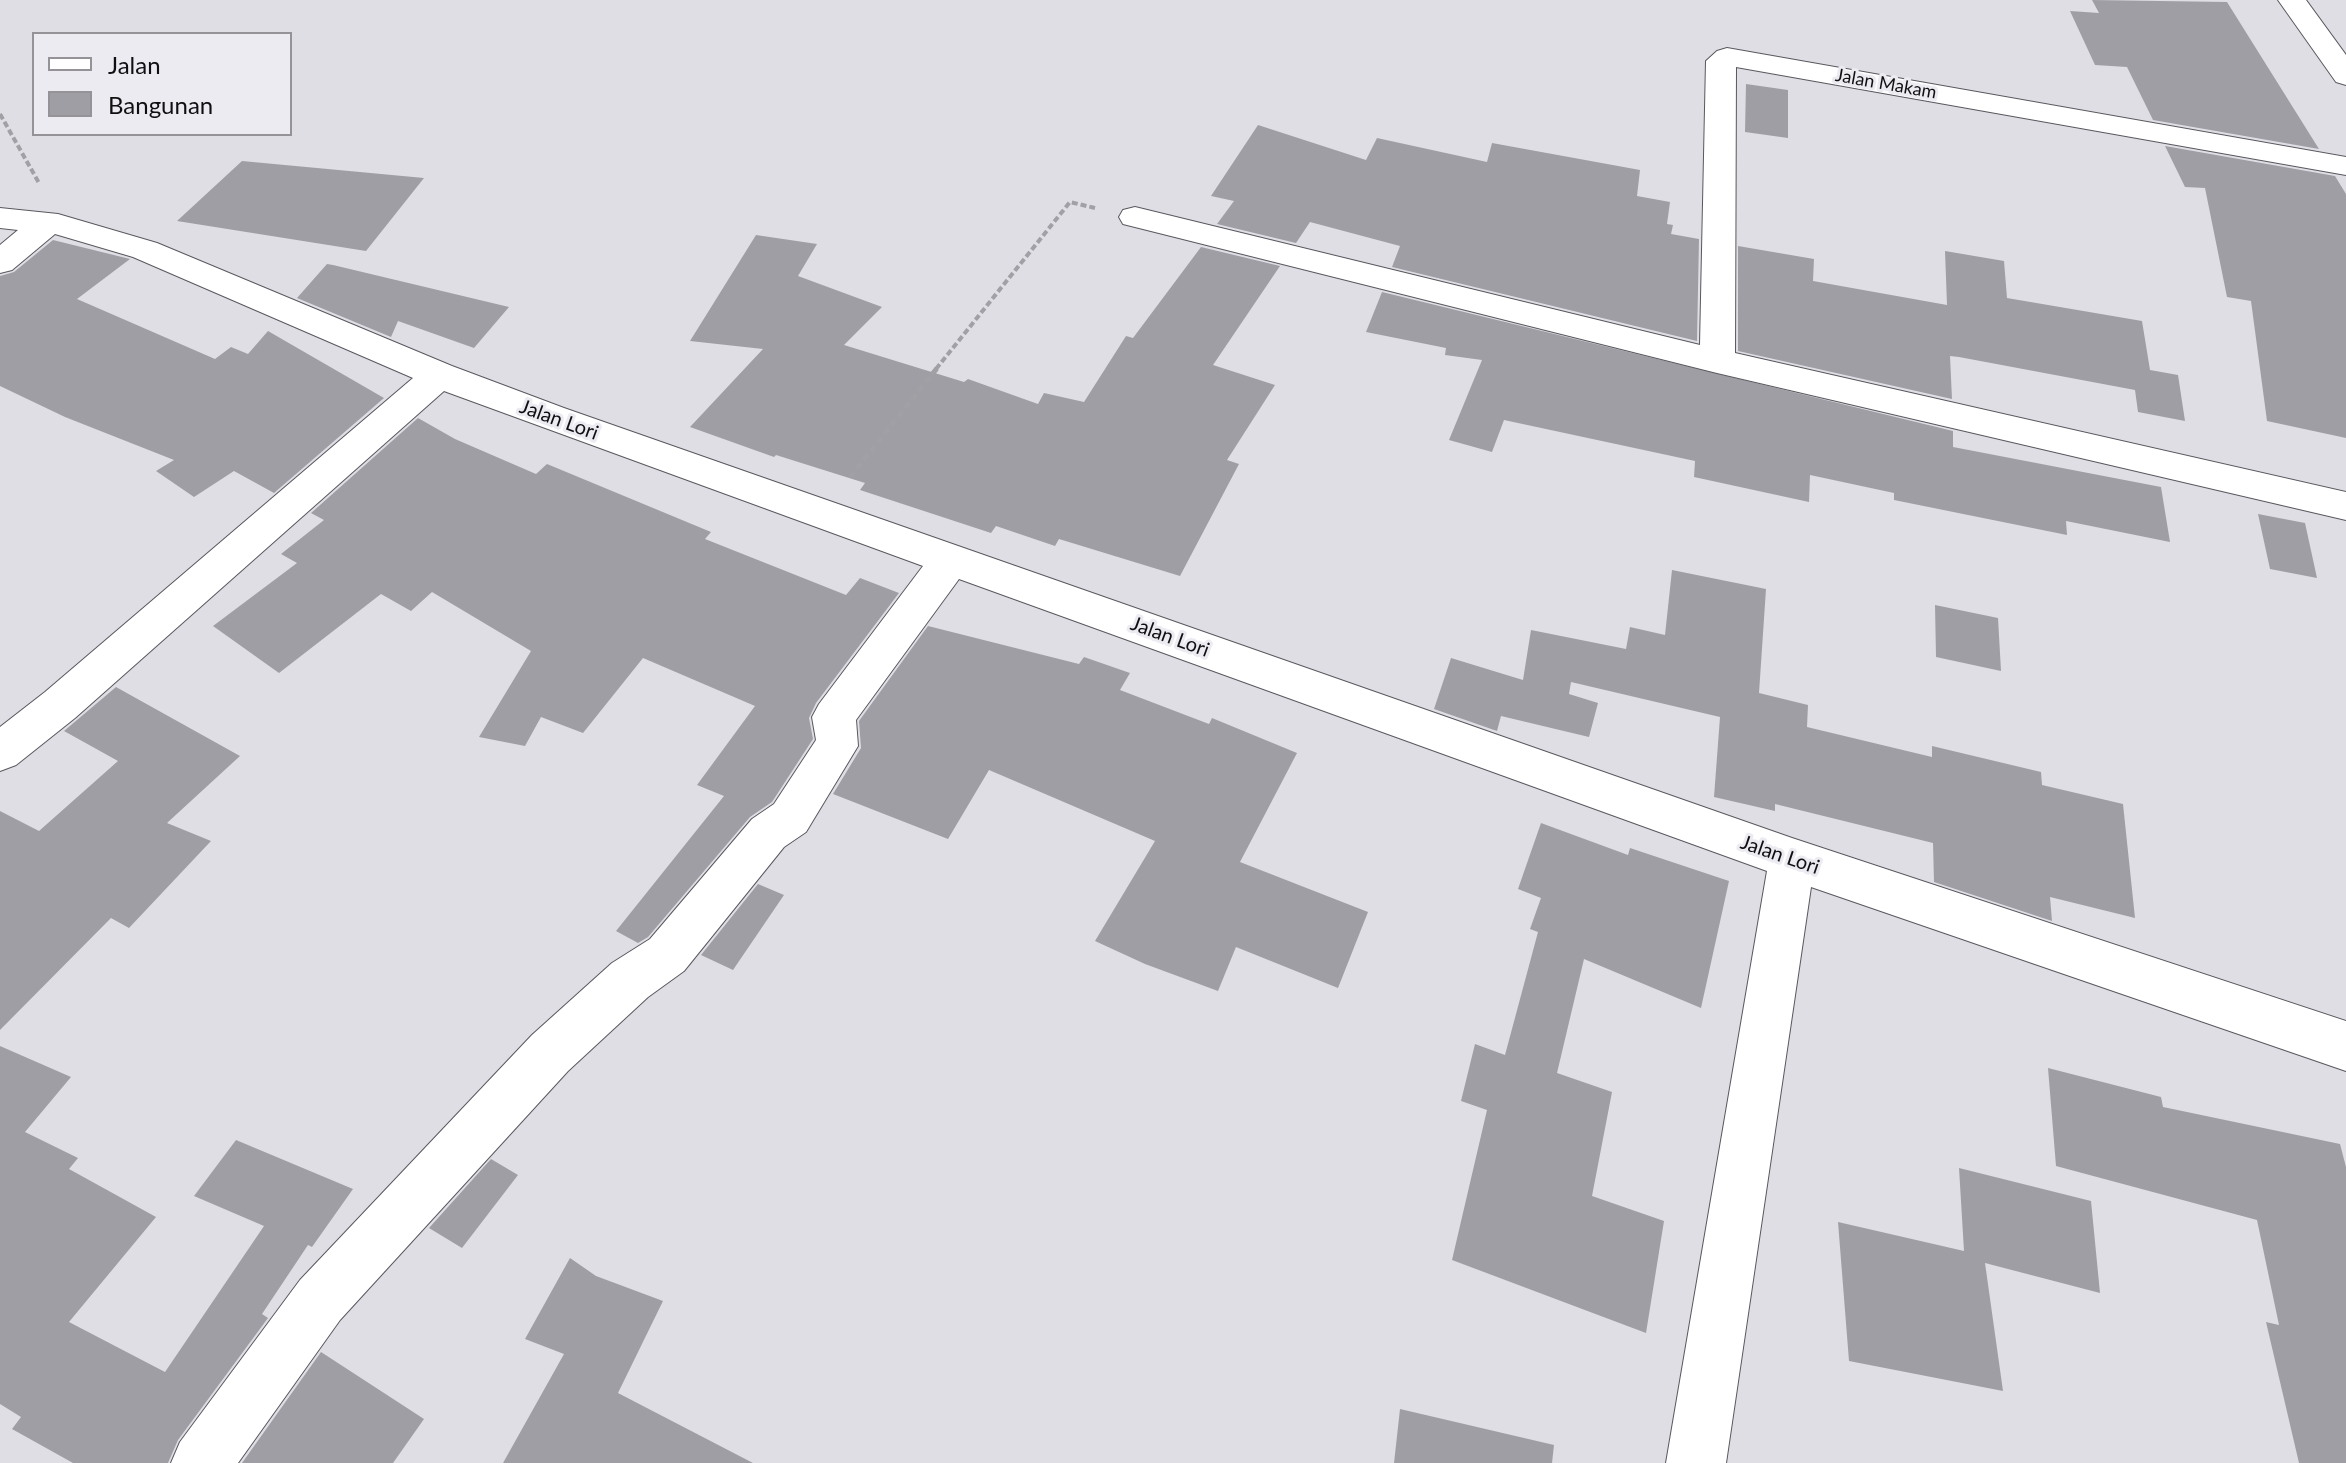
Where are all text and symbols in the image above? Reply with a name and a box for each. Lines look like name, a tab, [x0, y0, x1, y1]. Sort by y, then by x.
legend	[32, 32, 292, 136]
text: Jalan	[108, 50, 161, 79]
street label: Jalan Makam	[1834, 64, 1938, 104]
text: Bangunan	[108, 90, 213, 119]
street label: Jalan Lori	[516, 395, 602, 445]
street label: Jalan Lori	[1127, 612, 1213, 662]
street label: Jalan Lori	[1737, 830, 1823, 880]

